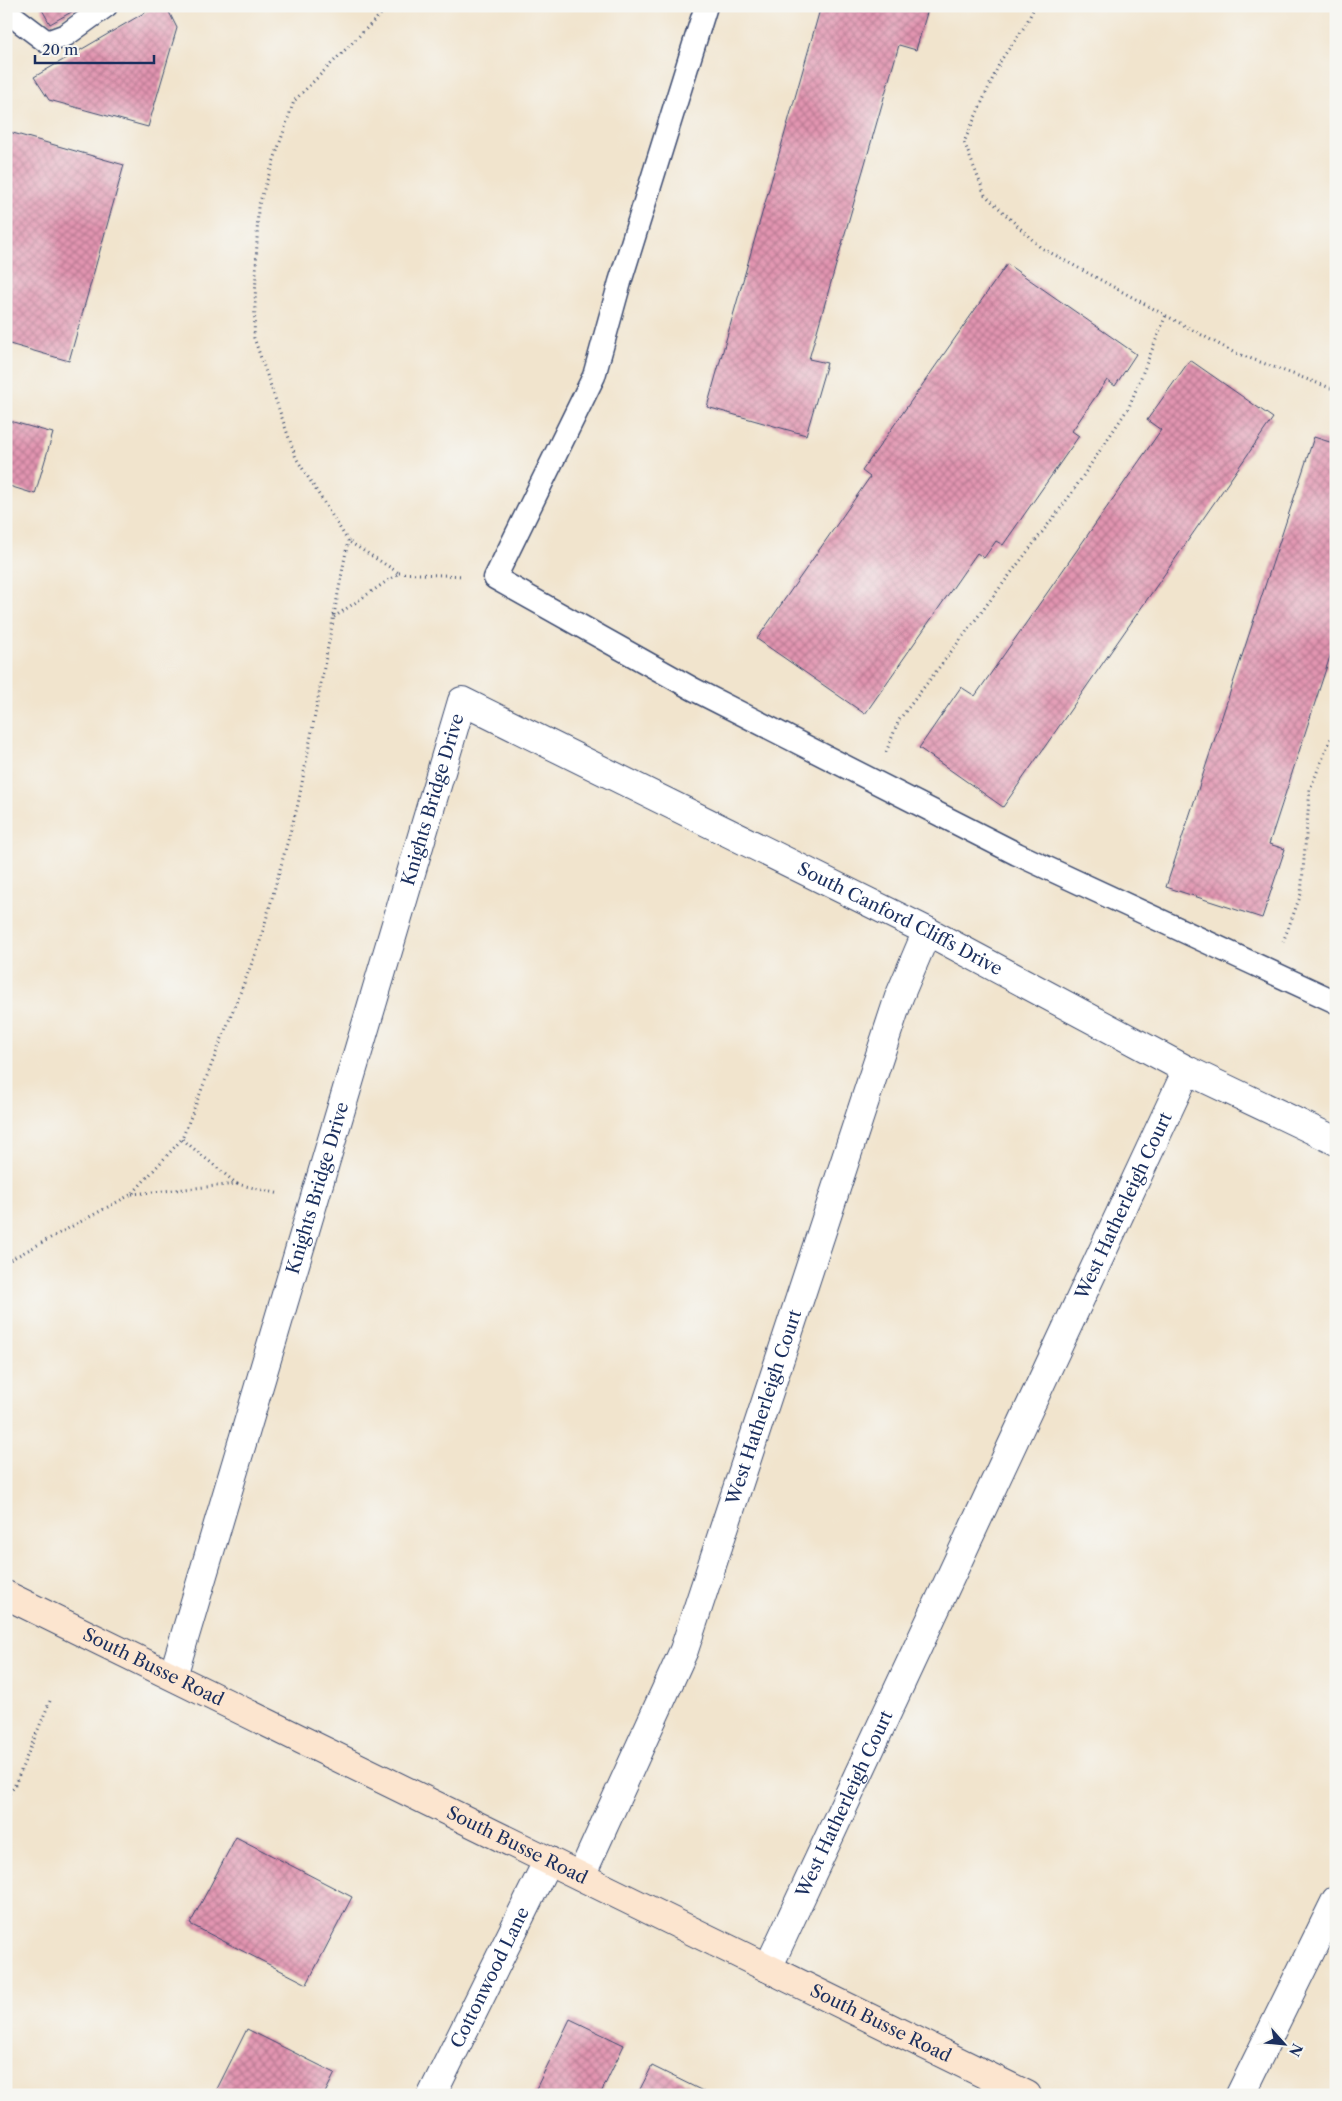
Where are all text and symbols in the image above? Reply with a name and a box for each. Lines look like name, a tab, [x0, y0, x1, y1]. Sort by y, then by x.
scale bar	[35, 32, 154, 64]
text: 20 m	[42, 40, 78, 59]
street label: Knights Bridge Drive	[397, 711, 469, 888]
street label: South Canford Cliffs Drive	[794, 858, 1006, 980]
street label: Knights Bridge Drive	[282, 1099, 354, 1277]
street label: West Hatherleigh Court	[1070, 1108, 1177, 1304]
street label: West Hatherleigh Court	[721, 1306, 806, 1508]
street label: South Busse Road	[79, 1623, 227, 1711]
street label: West Hatherleigh Court	[791, 1706, 898, 1902]
street label: South Busse Road	[443, 1801, 591, 1889]
street label: Cottonwood Lane	[446, 1903, 534, 2052]
street label: South Busse Road	[807, 1980, 955, 2067]
north arrow	[1260, 2018, 1310, 2068]
text: N	[1285, 2040, 1306, 2059]

